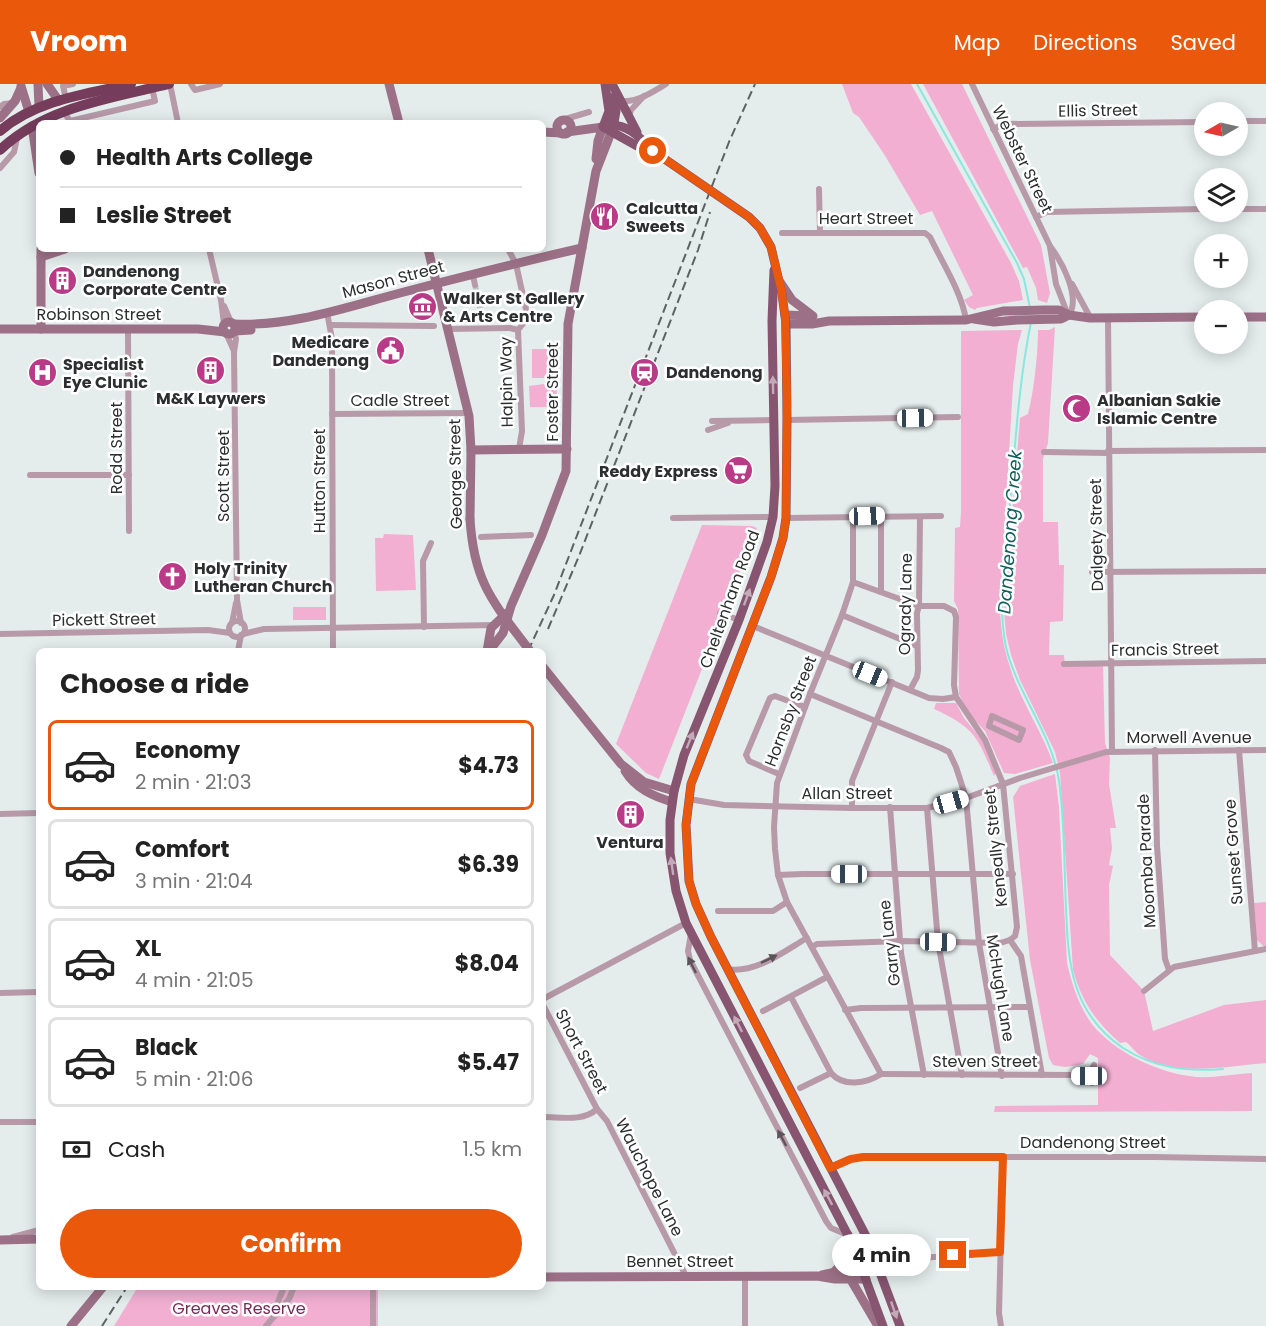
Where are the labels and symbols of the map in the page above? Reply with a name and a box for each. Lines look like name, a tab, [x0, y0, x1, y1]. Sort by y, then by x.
street label: Ellis Street	[1058, 98, 1138, 123]
street label: Webster Street	[986, 101, 1059, 217]
north arrow	[1194, 102, 1248, 156]
route start	[639, 137, 666, 164]
place label: Calcutta Sweets	[626, 197, 698, 238]
restaurant icon: Calcutta Sweets	[589, 201, 621, 233]
street label: Heart Street	[819, 207, 914, 230]
street label: Mason Street	[340, 255, 447, 304]
place label: Dandenong Corporate Centre	[83, 260, 227, 301]
building icon: Dandenong Corporate Centre	[46, 264, 78, 296]
place label: Walker St Gallery & Arts Centre	[443, 287, 585, 328]
museum icon: Walker St Gallery & Arts Centre	[406, 291, 438, 323]
street label: Robinson Street	[37, 303, 162, 326]
place label: Medicare Dandenong	[272, 331, 369, 372]
public building icon: Medicare Dandenong	[374, 335, 406, 367]
street label: Halpin Way	[494, 337, 519, 427]
street label: Foster Street	[541, 342, 564, 442]
place label: Specialist Eye Clunic	[63, 353, 148, 394]
building icon: M&K Laywers	[195, 354, 227, 386]
station icon: Dandenong	[629, 356, 661, 388]
hospital icon: Specialist Eye Clunic	[26, 357, 58, 389]
place label: Dandenong	[666, 361, 763, 384]
one-way arrow	[768, 376, 778, 395]
place label: M&K Laywers	[156, 387, 266, 410]
street label: Cadle Street	[351, 389, 450, 412]
place label: Albanian Sakie Islamic Centre	[1097, 389, 1221, 430]
mosque icon: Albanian Sakie Islamic Centre	[1060, 393, 1092, 425]
street label: Rodd Street	[105, 401, 128, 494]
car	[897, 409, 933, 427]
street label: George Street	[443, 418, 468, 529]
street label: Hutton Street	[308, 429, 331, 533]
street label: Scott Street	[212, 430, 235, 522]
water label: Dandenong Creek	[991, 449, 1028, 615]
supermarket icon: Reddy Express	[723, 455, 755, 487]
place label: Reddy Express	[599, 460, 718, 483]
street label: Dalgety Street	[1084, 478, 1109, 592]
car	[849, 506, 885, 526]
street label: Cheltenham Road	[694, 527, 765, 672]
street label: Ogrady Lane	[893, 553, 918, 655]
place label: Holy Trinity Lutheran Church	[194, 557, 333, 598]
church icon: Holy Trinity Lutheran Church	[157, 561, 189, 593]
one-way arrow	[743, 588, 752, 606]
street label: Pickett Street	[52, 607, 156, 632]
street label: Francis Street	[1111, 637, 1219, 662]
street label: Hornsby Street	[759, 652, 822, 770]
car	[850, 659, 890, 689]
street label: Morwell Avenue	[1126, 726, 1252, 749]
one-way arrow	[686, 731, 695, 749]
street label: Allan Street	[802, 782, 893, 805]
car	[931, 788, 971, 816]
street label: Keneally Street	[978, 788, 1013, 908]
street label: Moomba Parade	[1131, 793, 1161, 929]
building icon: Ventura	[614, 798, 646, 830]
street label: Sunset Grove	[1218, 798, 1249, 906]
place label: Ventura	[596, 831, 664, 854]
one-way arrow	[667, 856, 677, 875]
car	[831, 865, 867, 883]
street label: Garry Lane	[873, 899, 906, 987]
car	[920, 933, 956, 951]
street label: McHugh Lane	[981, 933, 1020, 1043]
one-way arrow	[760, 955, 777, 964]
one-way arrow	[688, 956, 697, 973]
street label: Short Street	[550, 1005, 614, 1098]
one-way arrow	[733, 1015, 742, 1032]
street label: Steven Street	[932, 1050, 1038, 1073]
car	[1071, 1067, 1107, 1085]
street label: Wauchope Lane	[610, 1114, 689, 1240]
one-way arrow	[777, 1129, 787, 1146]
street label: Dandenong Street	[1020, 1131, 1166, 1154]
one-way arrow	[823, 1188, 833, 1205]
callout: 4 min	[833, 1234, 932, 1276]
route end	[939, 1241, 966, 1268]
street label: Bennet Street	[626, 1250, 734, 1273]
park label: Greaves Reserve	[172, 1297, 306, 1320]
one-way arrow	[890, 1301, 900, 1319]

